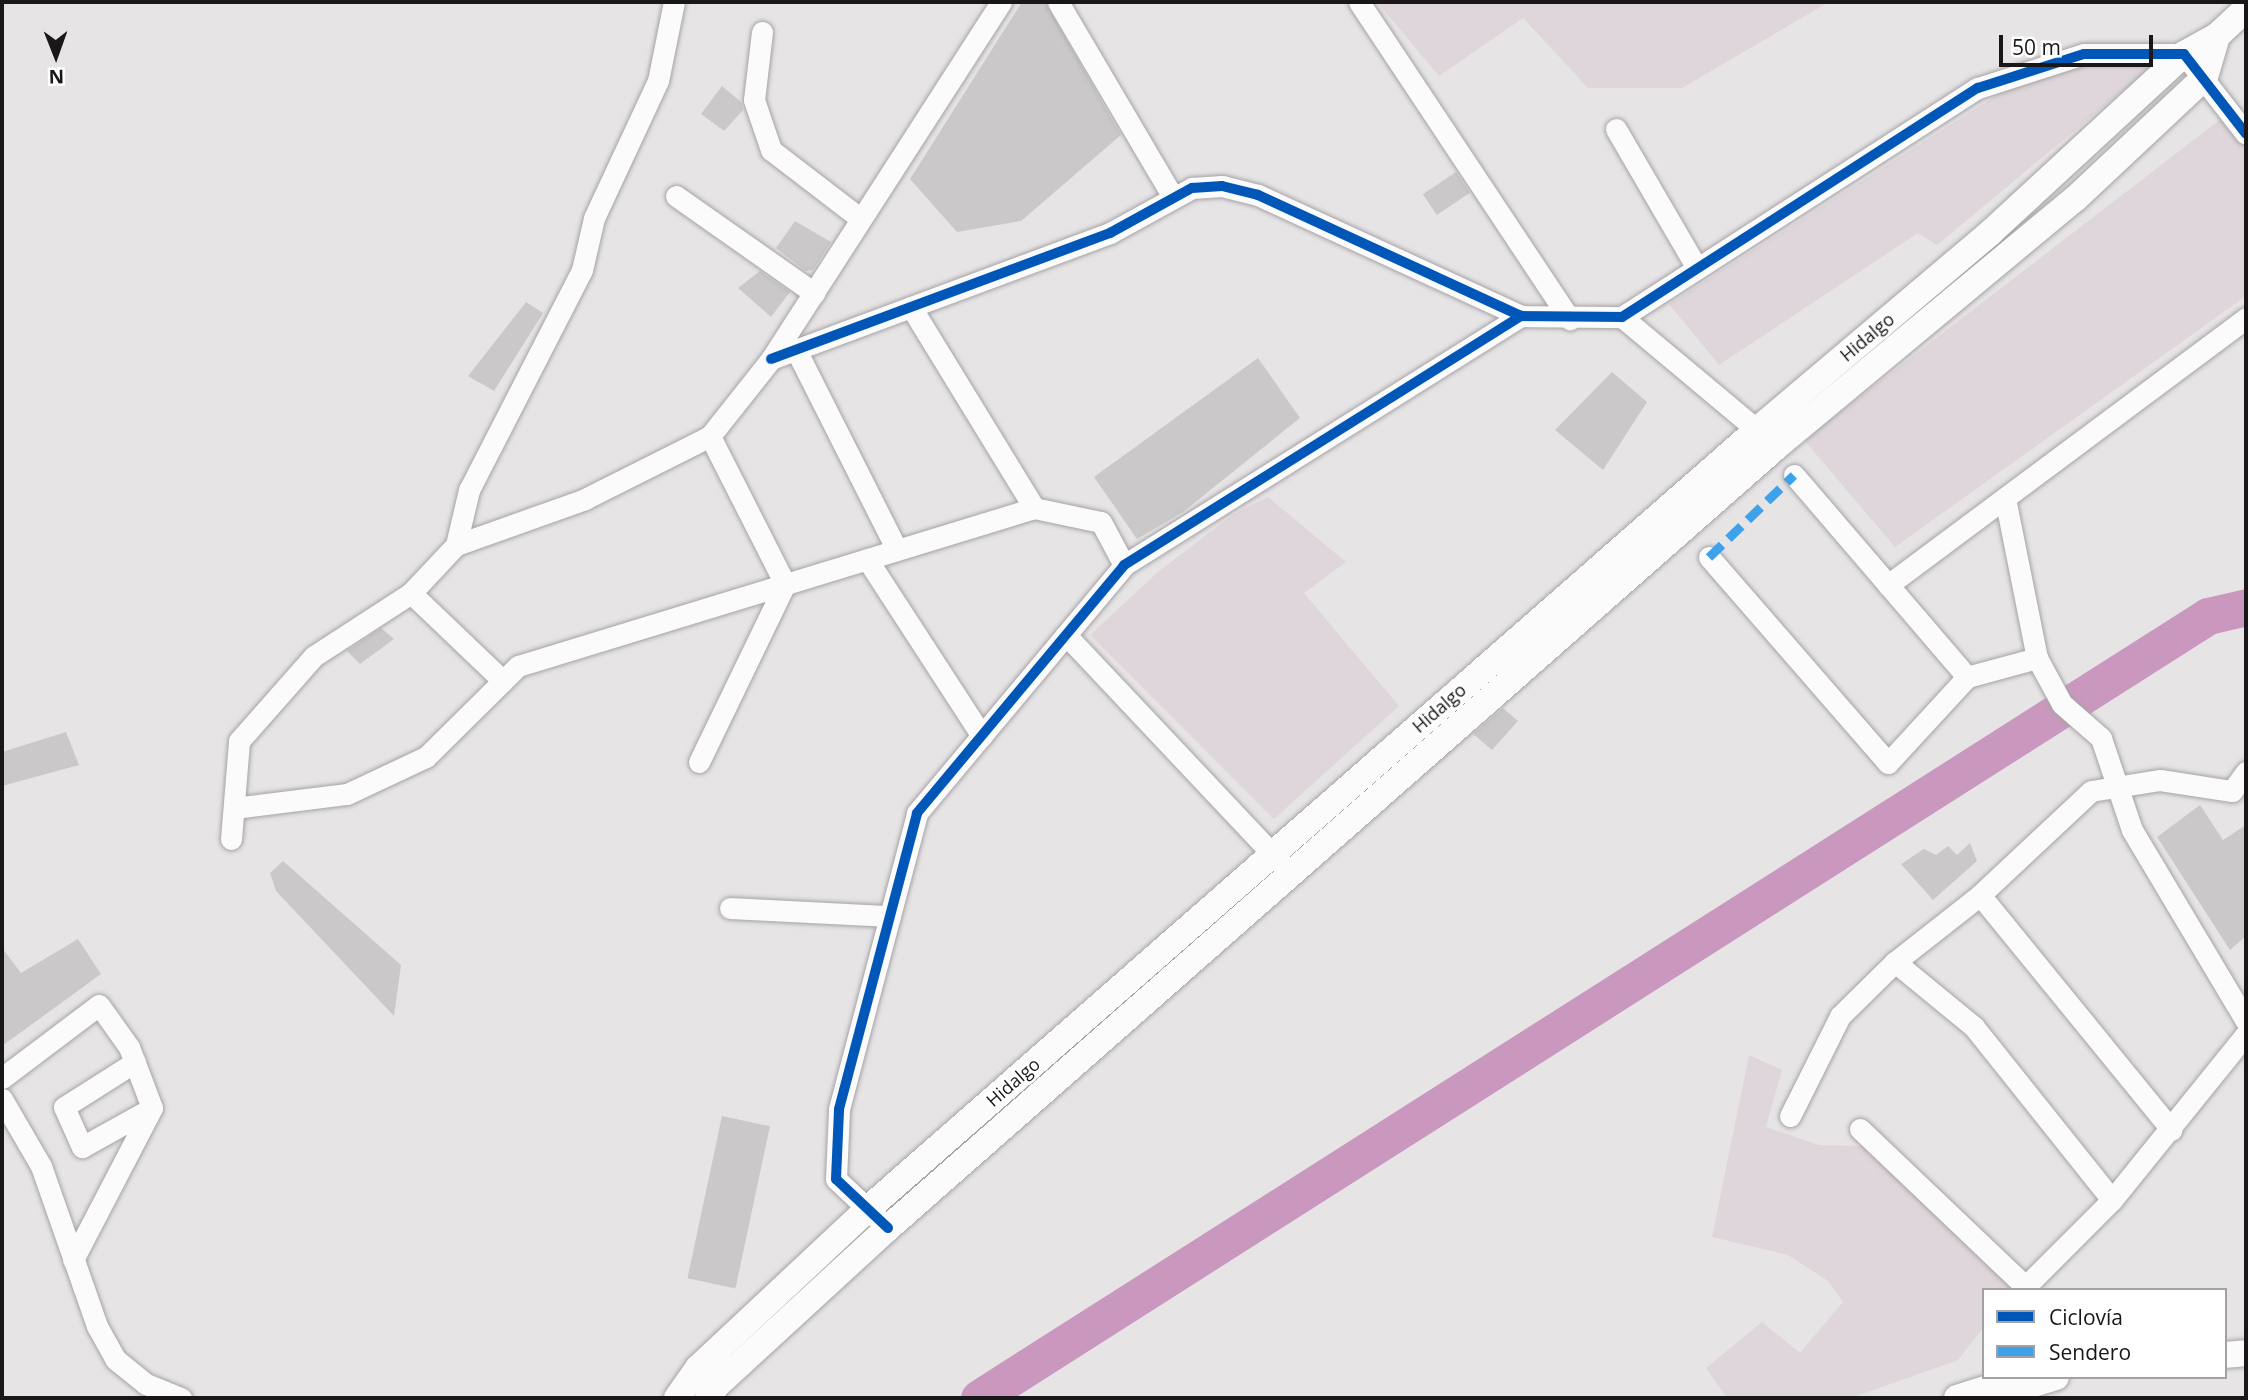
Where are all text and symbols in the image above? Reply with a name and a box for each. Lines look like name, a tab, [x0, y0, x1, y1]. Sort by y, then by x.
north arrow	[21, 21, 91, 91]
scale bar	[2003, 21, 2157, 65]
text: 50 m	[2012, 33, 2061, 61]
text: N	[48, 64, 64, 90]
street label: Hidalgo	[1836, 308, 1898, 366]
street label: Hidalgo	[1408, 679, 1470, 737]
street label: Hidalgo	[982, 1053, 1044, 1111]
legend	[1982, 1288, 2227, 1379]
text: Ciclovía	[2049, 1303, 2123, 1331]
text: Sendero	[2049, 1338, 2131, 1366]

